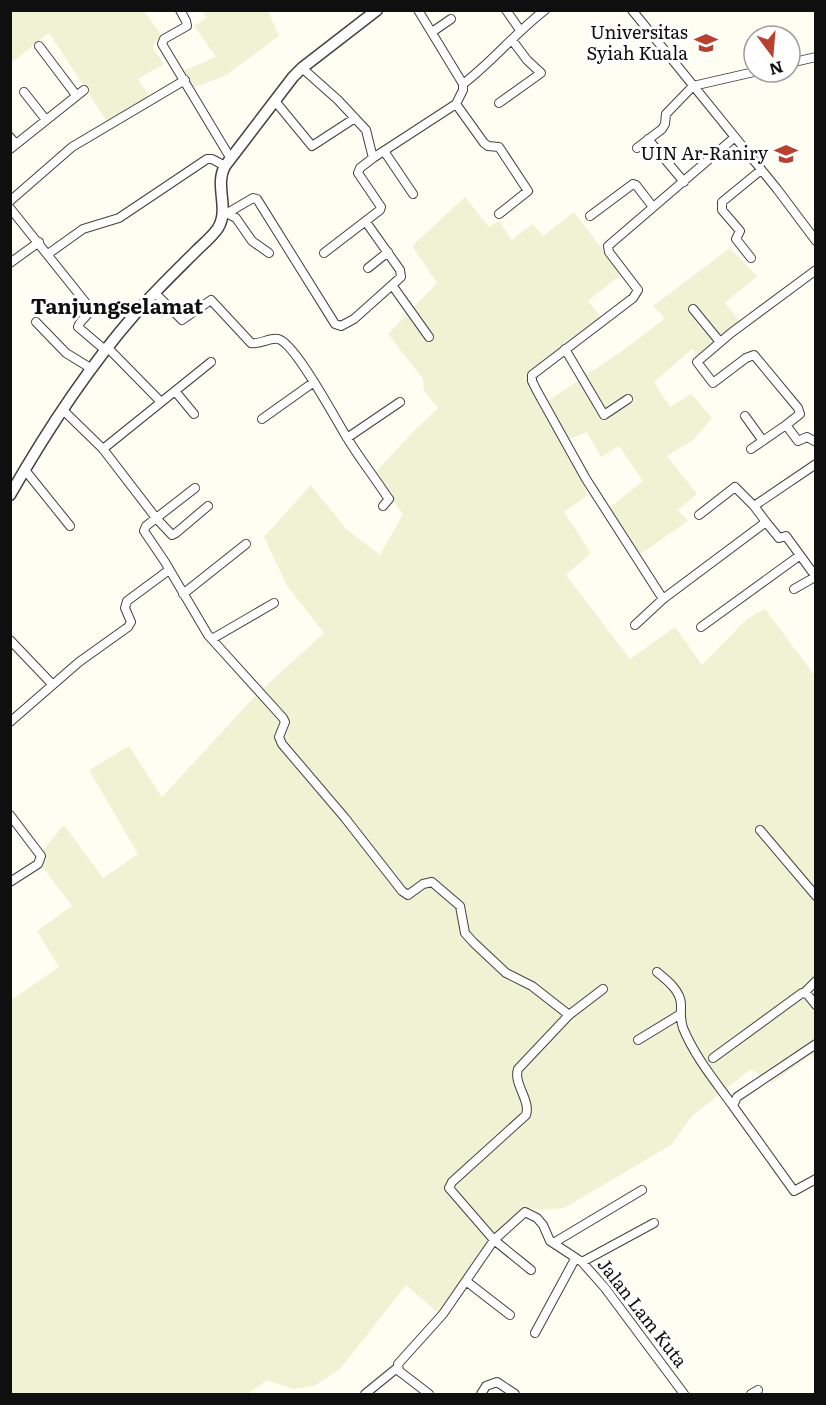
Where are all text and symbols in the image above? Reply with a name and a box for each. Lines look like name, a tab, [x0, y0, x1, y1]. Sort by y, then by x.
place label: Universitas Syiah Kuala	[586, 18, 688, 66]
north arrow	[742, 24, 802, 84]
school or university icon: Universitas Syiah Kuala	[693, 30, 719, 56]
text: N	[767, 56, 786, 83]
place label: UIN Ar-Raniry	[641, 139, 769, 166]
school or university icon: UIN Ar-Raniry	[773, 141, 799, 167]
district label: Tanjungselamat	[31, 289, 204, 320]
street label: Jalan Lam Kuta	[592, 1252, 695, 1373]

